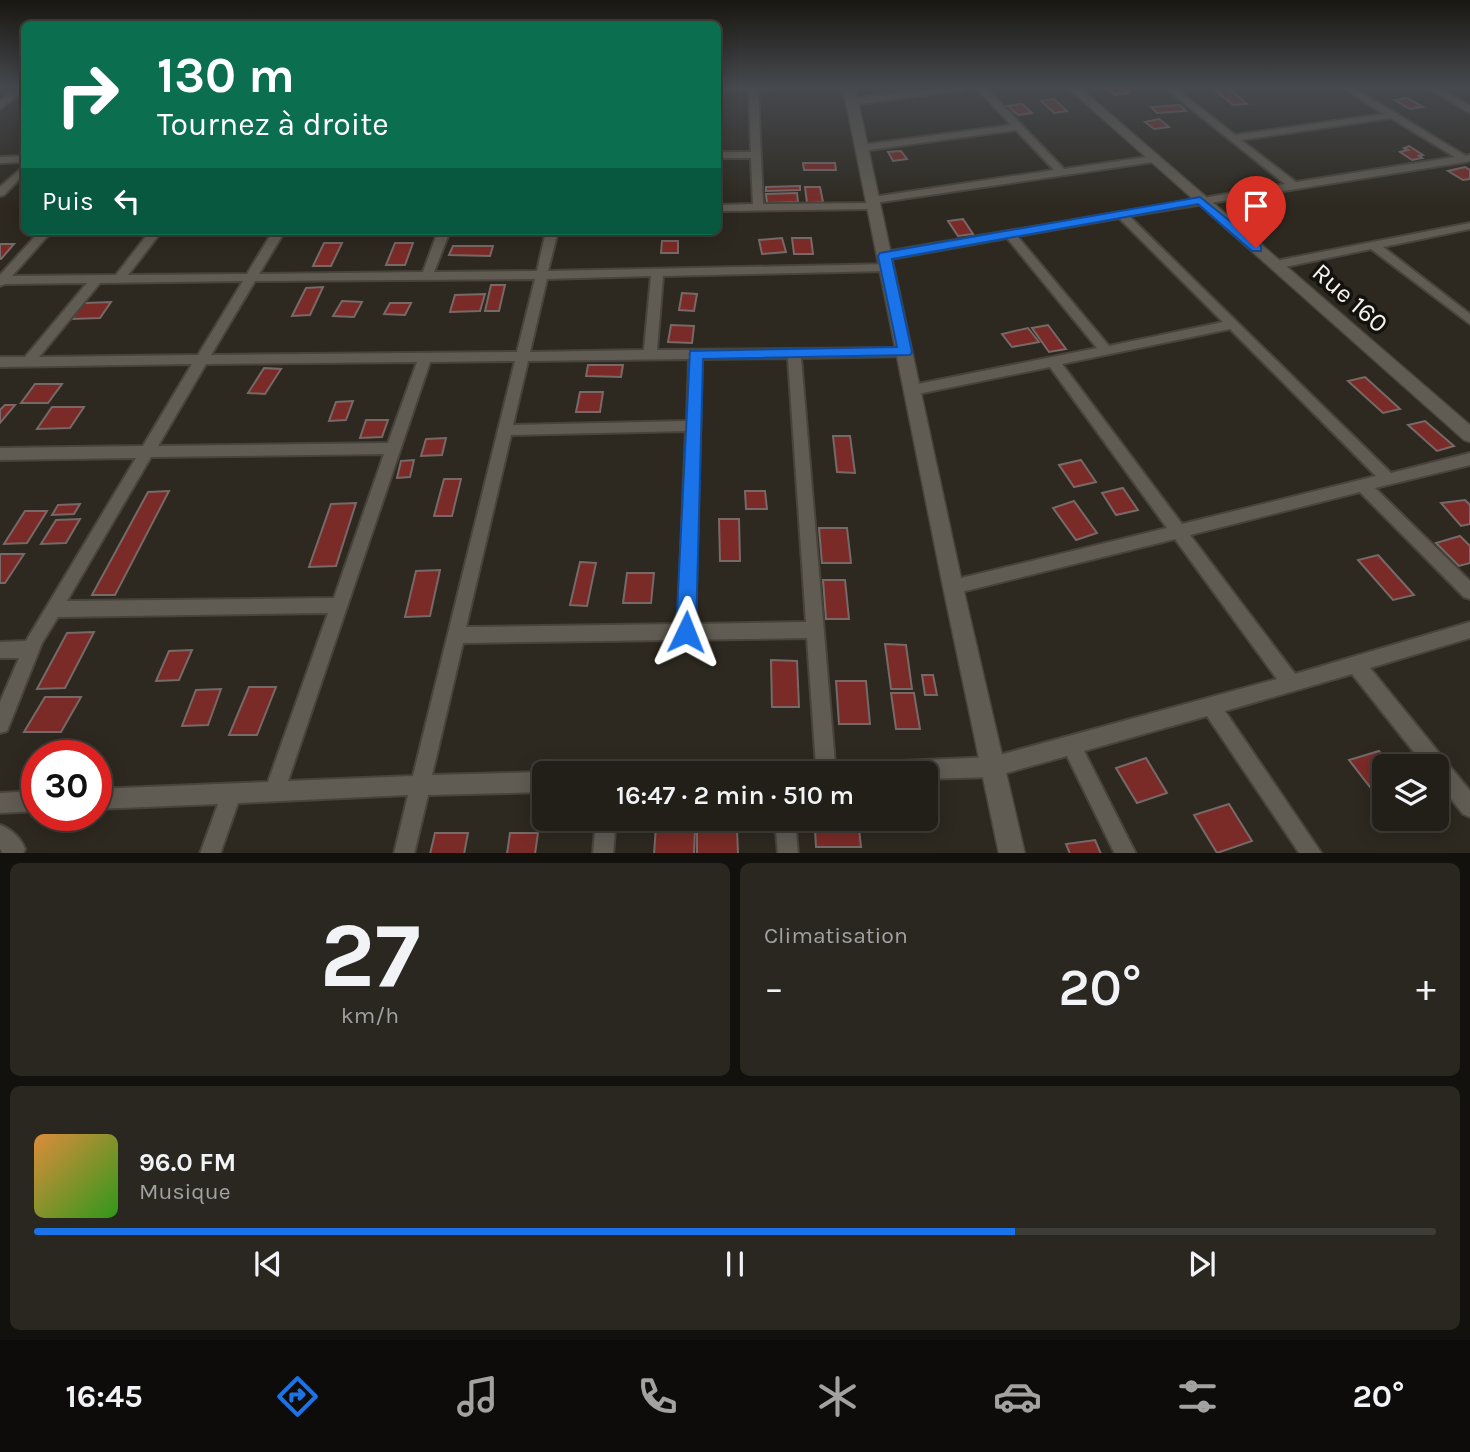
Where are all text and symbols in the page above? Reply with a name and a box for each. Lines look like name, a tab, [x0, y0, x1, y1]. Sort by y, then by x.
text: 130 m	[157, 47, 295, 104]
icon: right	[42, 49, 133, 140]
text: Tournez à droite	[157, 106, 389, 143]
pin	[1226, 176, 1286, 248]
icon: left	[108, 182, 146, 220]
text: Puis	[42, 186, 94, 217]
icon: arrive	[1237, 187, 1275, 225]
street label: Rue 160	[1306, 257, 1394, 339]
position arrow	[649, 595, 723, 669]
speed limit sign: 30	[21, 740, 112, 831]
map controls	[1372, 754, 1449, 831]
button: layers	[1372, 754, 1449, 831]
text: 16:47 · 2 min · 510 m	[616, 780, 854, 811]
text: 27	[320, 903, 420, 1009]
text: Climatisation	[764, 922, 908, 949]
text: 20°	[1059, 957, 1141, 1018]
text: −	[764, 966, 784, 1011]
text: +	[1416, 966, 1436, 1011]
text: km/h	[341, 1002, 399, 1029]
text: 96.0 FM	[139, 1147, 236, 1178]
text: Musique	[139, 1178, 231, 1205]
icon: previous	[249, 1245, 287, 1283]
icon: pause	[716, 1245, 754, 1283]
icon: next	[1183, 1245, 1221, 1283]
icon: directions	[273, 1372, 322, 1421]
icon: music	[453, 1372, 502, 1421]
icon: phone	[633, 1372, 682, 1421]
icon: climate	[813, 1372, 862, 1421]
icon: car	[993, 1372, 1042, 1421]
icon: filters	[1173, 1372, 1222, 1421]
text: 16:45	[65, 1378, 143, 1415]
text: 20°	[1352, 1378, 1405, 1415]

